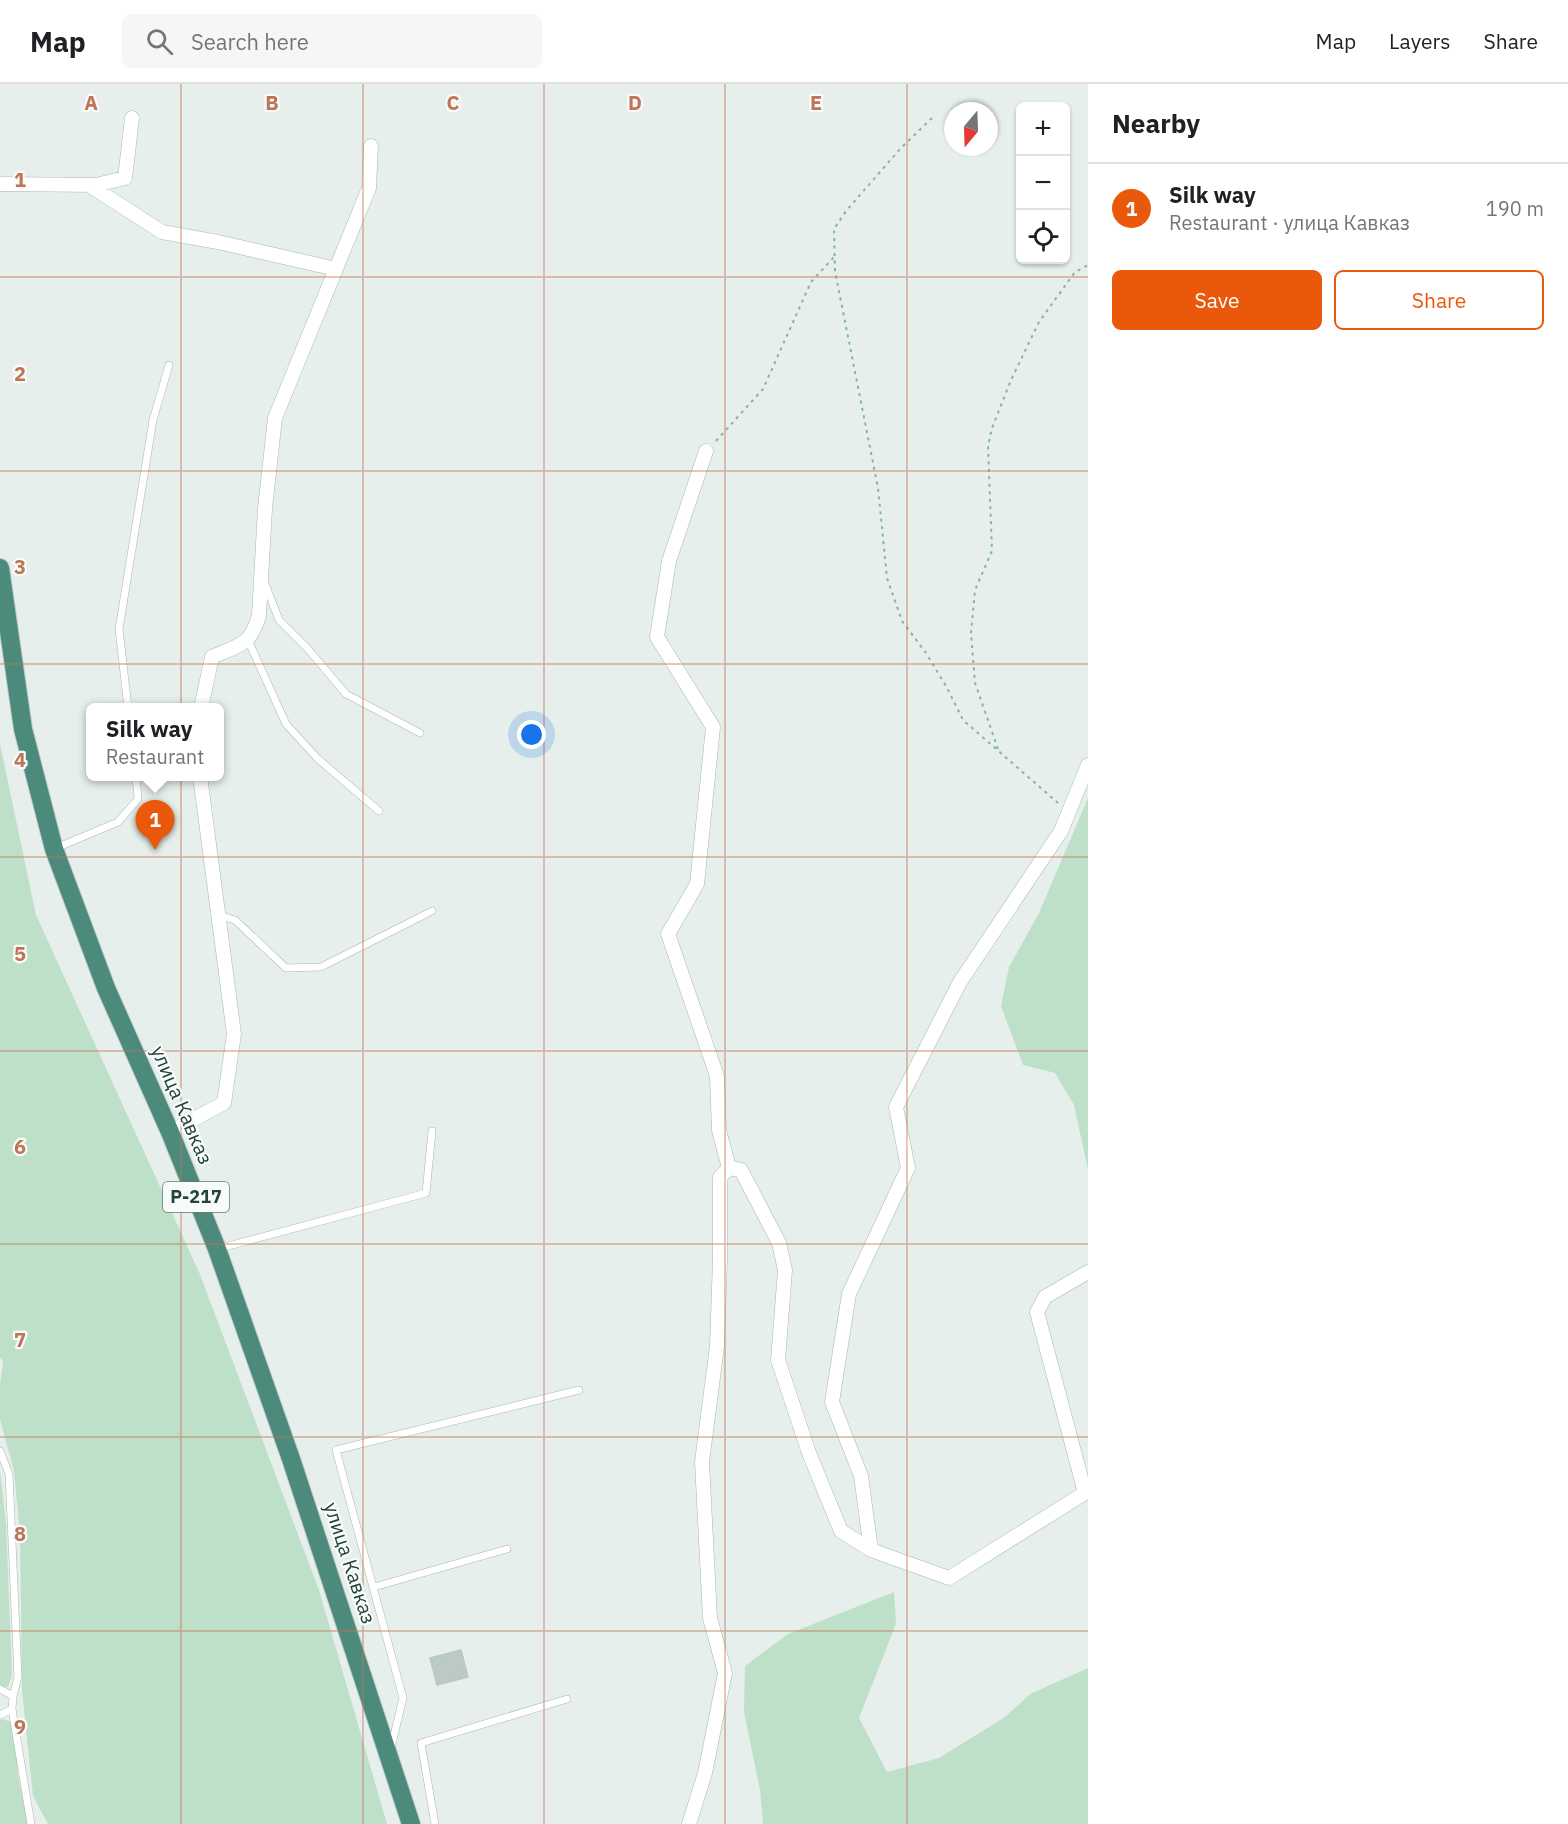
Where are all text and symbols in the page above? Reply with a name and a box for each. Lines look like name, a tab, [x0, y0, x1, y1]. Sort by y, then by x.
search box	[122, 14, 542, 68]
text: Map	[30, 23, 86, 60]
icon: search	[143, 25, 176, 58]
text: Search here	[191, 27, 309, 56]
text: Map	[1316, 27, 1356, 55]
text: Layers	[1389, 27, 1451, 55]
text: Share	[1484, 27, 1538, 55]
text: A	[84, 89, 98, 116]
text: B	[265, 89, 279, 116]
text: C	[446, 89, 460, 116]
text: D	[628, 89, 642, 116]
text: E	[810, 89, 822, 116]
north arrow	[944, 102, 998, 156]
map controls	[1016, 102, 1070, 264]
button: +	[1016, 102, 1070, 156]
text: Nearby	[1112, 106, 1200, 140]
button: −	[1016, 156, 1070, 210]
text: 1	[14, 166, 26, 193]
text: Silk way	[1169, 180, 1256, 209]
text: 1	[1126, 195, 1138, 222]
text: 190 m	[1486, 195, 1544, 222]
text: Restaurant · улица Кавказ	[1169, 209, 1410, 236]
button: locate	[1016, 210, 1070, 264]
button: Save	[1112, 270, 1322, 330]
button: Share	[1334, 270, 1544, 330]
text: 2	[14, 360, 26, 387]
text: 3	[14, 553, 26, 580]
popup	[86, 703, 224, 781]
text: Silk way	[106, 714, 193, 743]
your location	[517, 720, 546, 749]
text: Restaurant	[106, 743, 204, 770]
text: 4	[14, 746, 26, 773]
pin: 1	[136, 800, 174, 850]
text: 5	[14, 940, 26, 967]
street label: улица Кавказ	[145, 1041, 220, 1168]
text: 6	[14, 1133, 26, 1160]
road number: Р-217	[163, 1182, 229, 1212]
text: 7	[14, 1326, 26, 1353]
street label: улица Кавказ	[318, 1498, 383, 1627]
text: 8	[14, 1520, 26, 1547]
text: 9	[14, 1713, 26, 1740]

